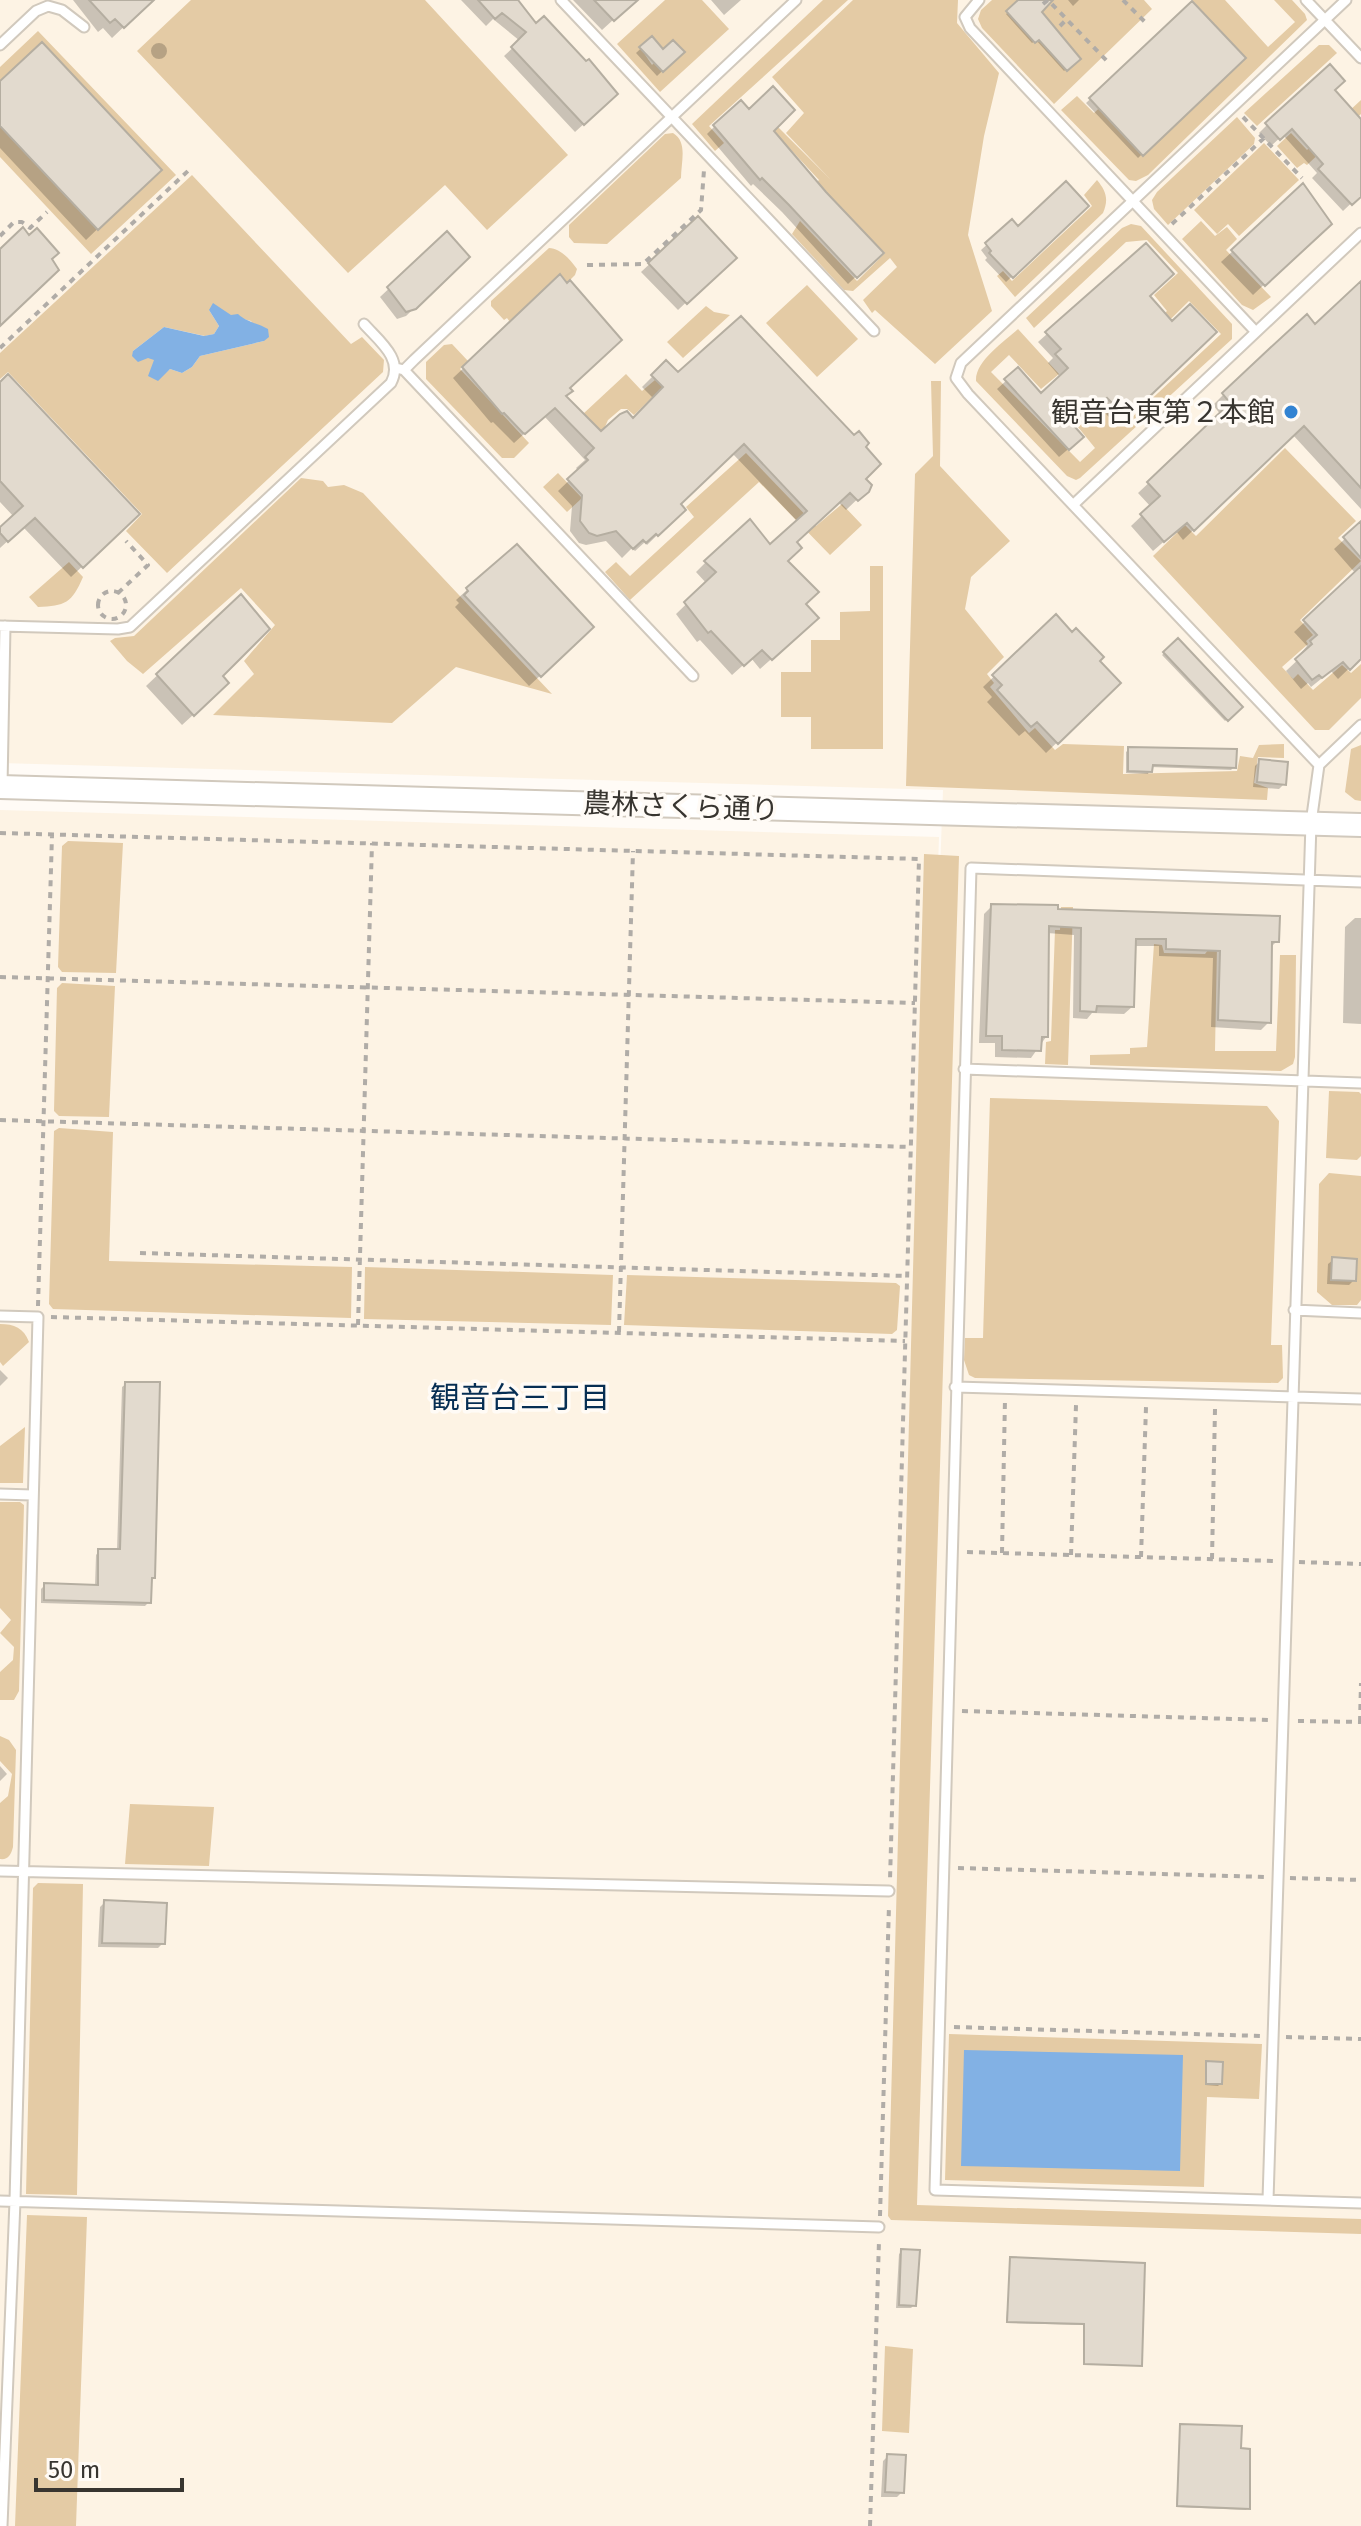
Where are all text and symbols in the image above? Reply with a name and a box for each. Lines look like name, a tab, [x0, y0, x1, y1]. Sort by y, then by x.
place label: 観音台東第２本館	[1051, 396, 1275, 429]
marker: 観音台東第２本館	[1282, 403, 1300, 421]
street label: 農林さくら通り	[582, 787, 780, 826]
district label: 観音台三丁目	[430, 1380, 610, 1416]
scale bar	[36, 2442, 182, 2492]
text: 50 m	[48, 2456, 100, 2484]

